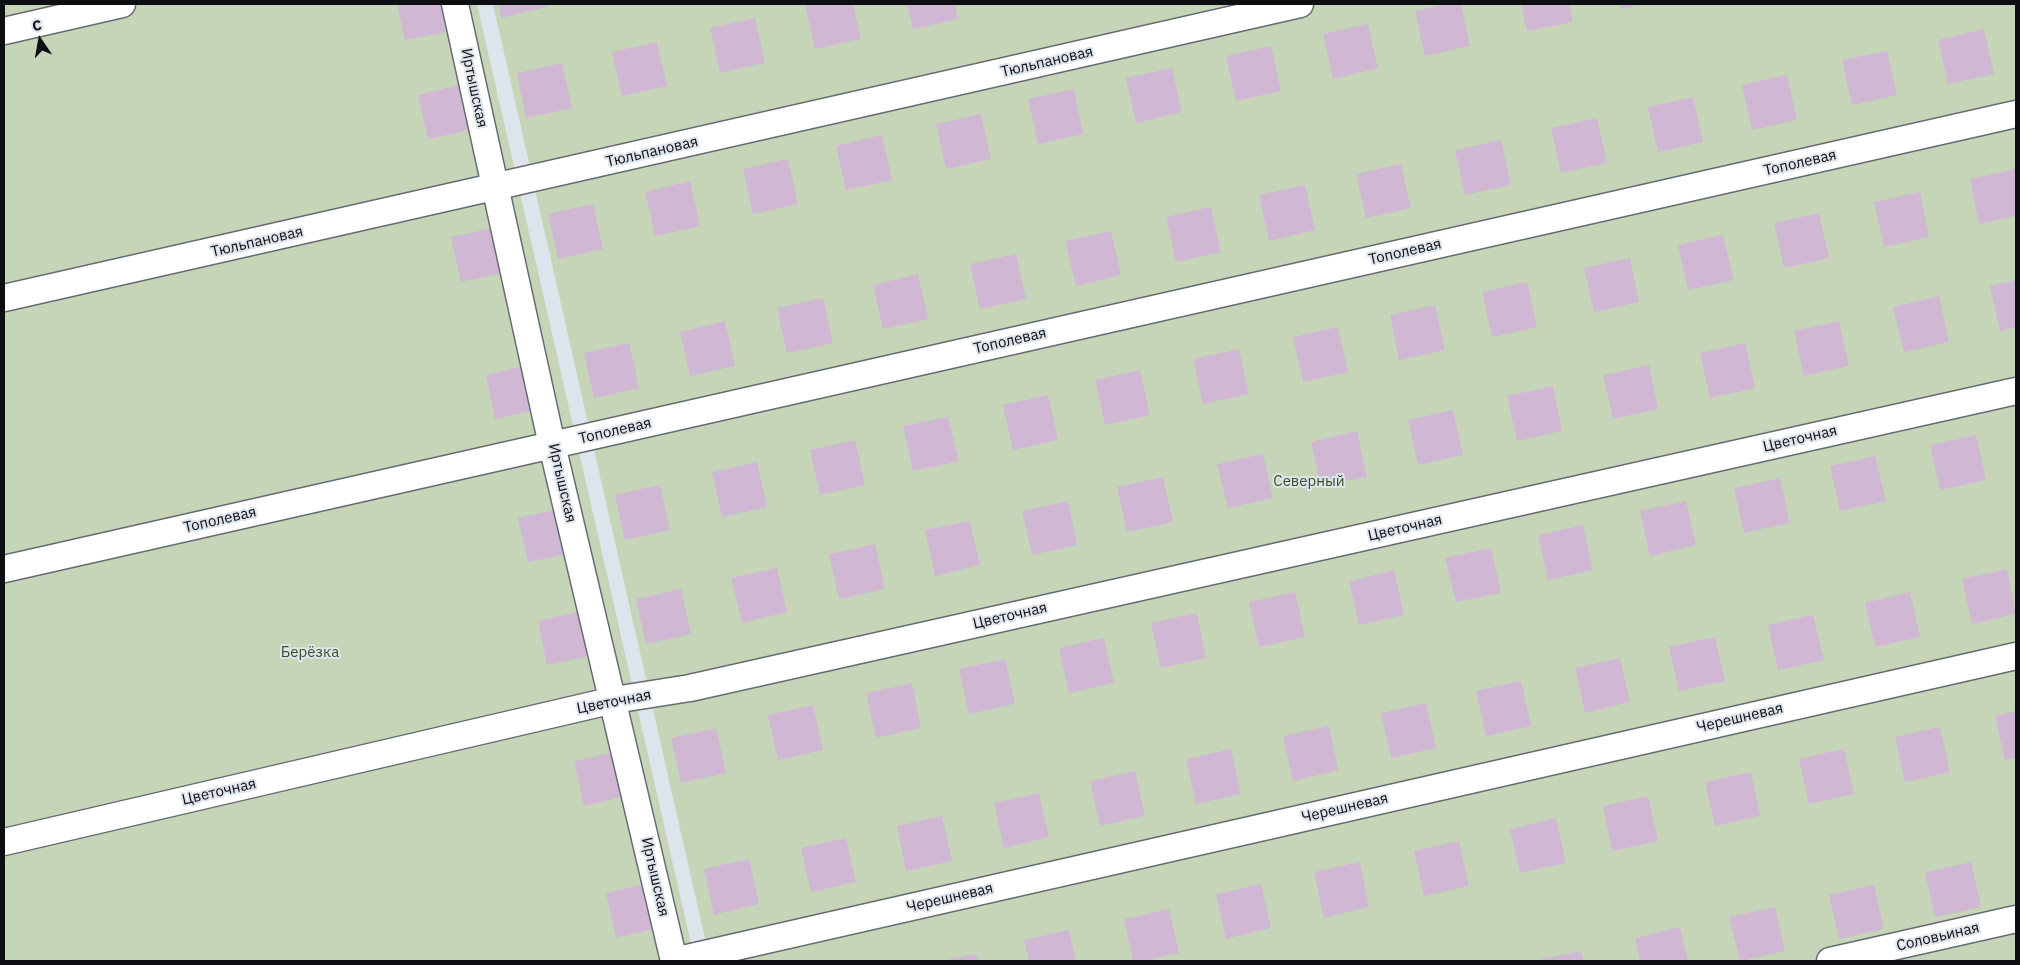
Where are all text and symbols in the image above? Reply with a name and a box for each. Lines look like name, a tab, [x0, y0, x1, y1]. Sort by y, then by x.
north arrow	[15, 15, 65, 65]
text: С	[31, 16, 43, 35]
street label: Тюльпановая	[999, 43, 1095, 81]
street label: Иртышская	[457, 47, 491, 129]
street label: Тюльпановая	[604, 133, 700, 171]
street label: Тополевая	[1762, 146, 1838, 180]
street label: Тюльпановая	[209, 223, 305, 261]
street label: Тополевая	[1367, 235, 1443, 269]
street label: Тополевая	[972, 324, 1048, 358]
street label: Тополевая	[577, 414, 653, 448]
street label: Цветочная	[1761, 422, 1839, 456]
street label: Иртышская	[544, 442, 580, 524]
park label: Северный	[1273, 473, 1345, 491]
street label: Тополевая	[182, 503, 258, 537]
street label: Цветочная	[1366, 511, 1444, 545]
street label: Цветочная	[971, 599, 1049, 633]
park label: Берёзка	[281, 644, 339, 662]
street label: Цветочная	[575, 686, 653, 718]
street label: Черешневая	[1695, 699, 1785, 737]
street label: Цветочная	[180, 775, 258, 809]
street label: Черешневая	[1300, 789, 1390, 827]
street label: Иртышская	[637, 836, 673, 918]
street label: Черешневая	[905, 879, 995, 917]
street label: Соловьиная	[1895, 919, 1981, 955]

